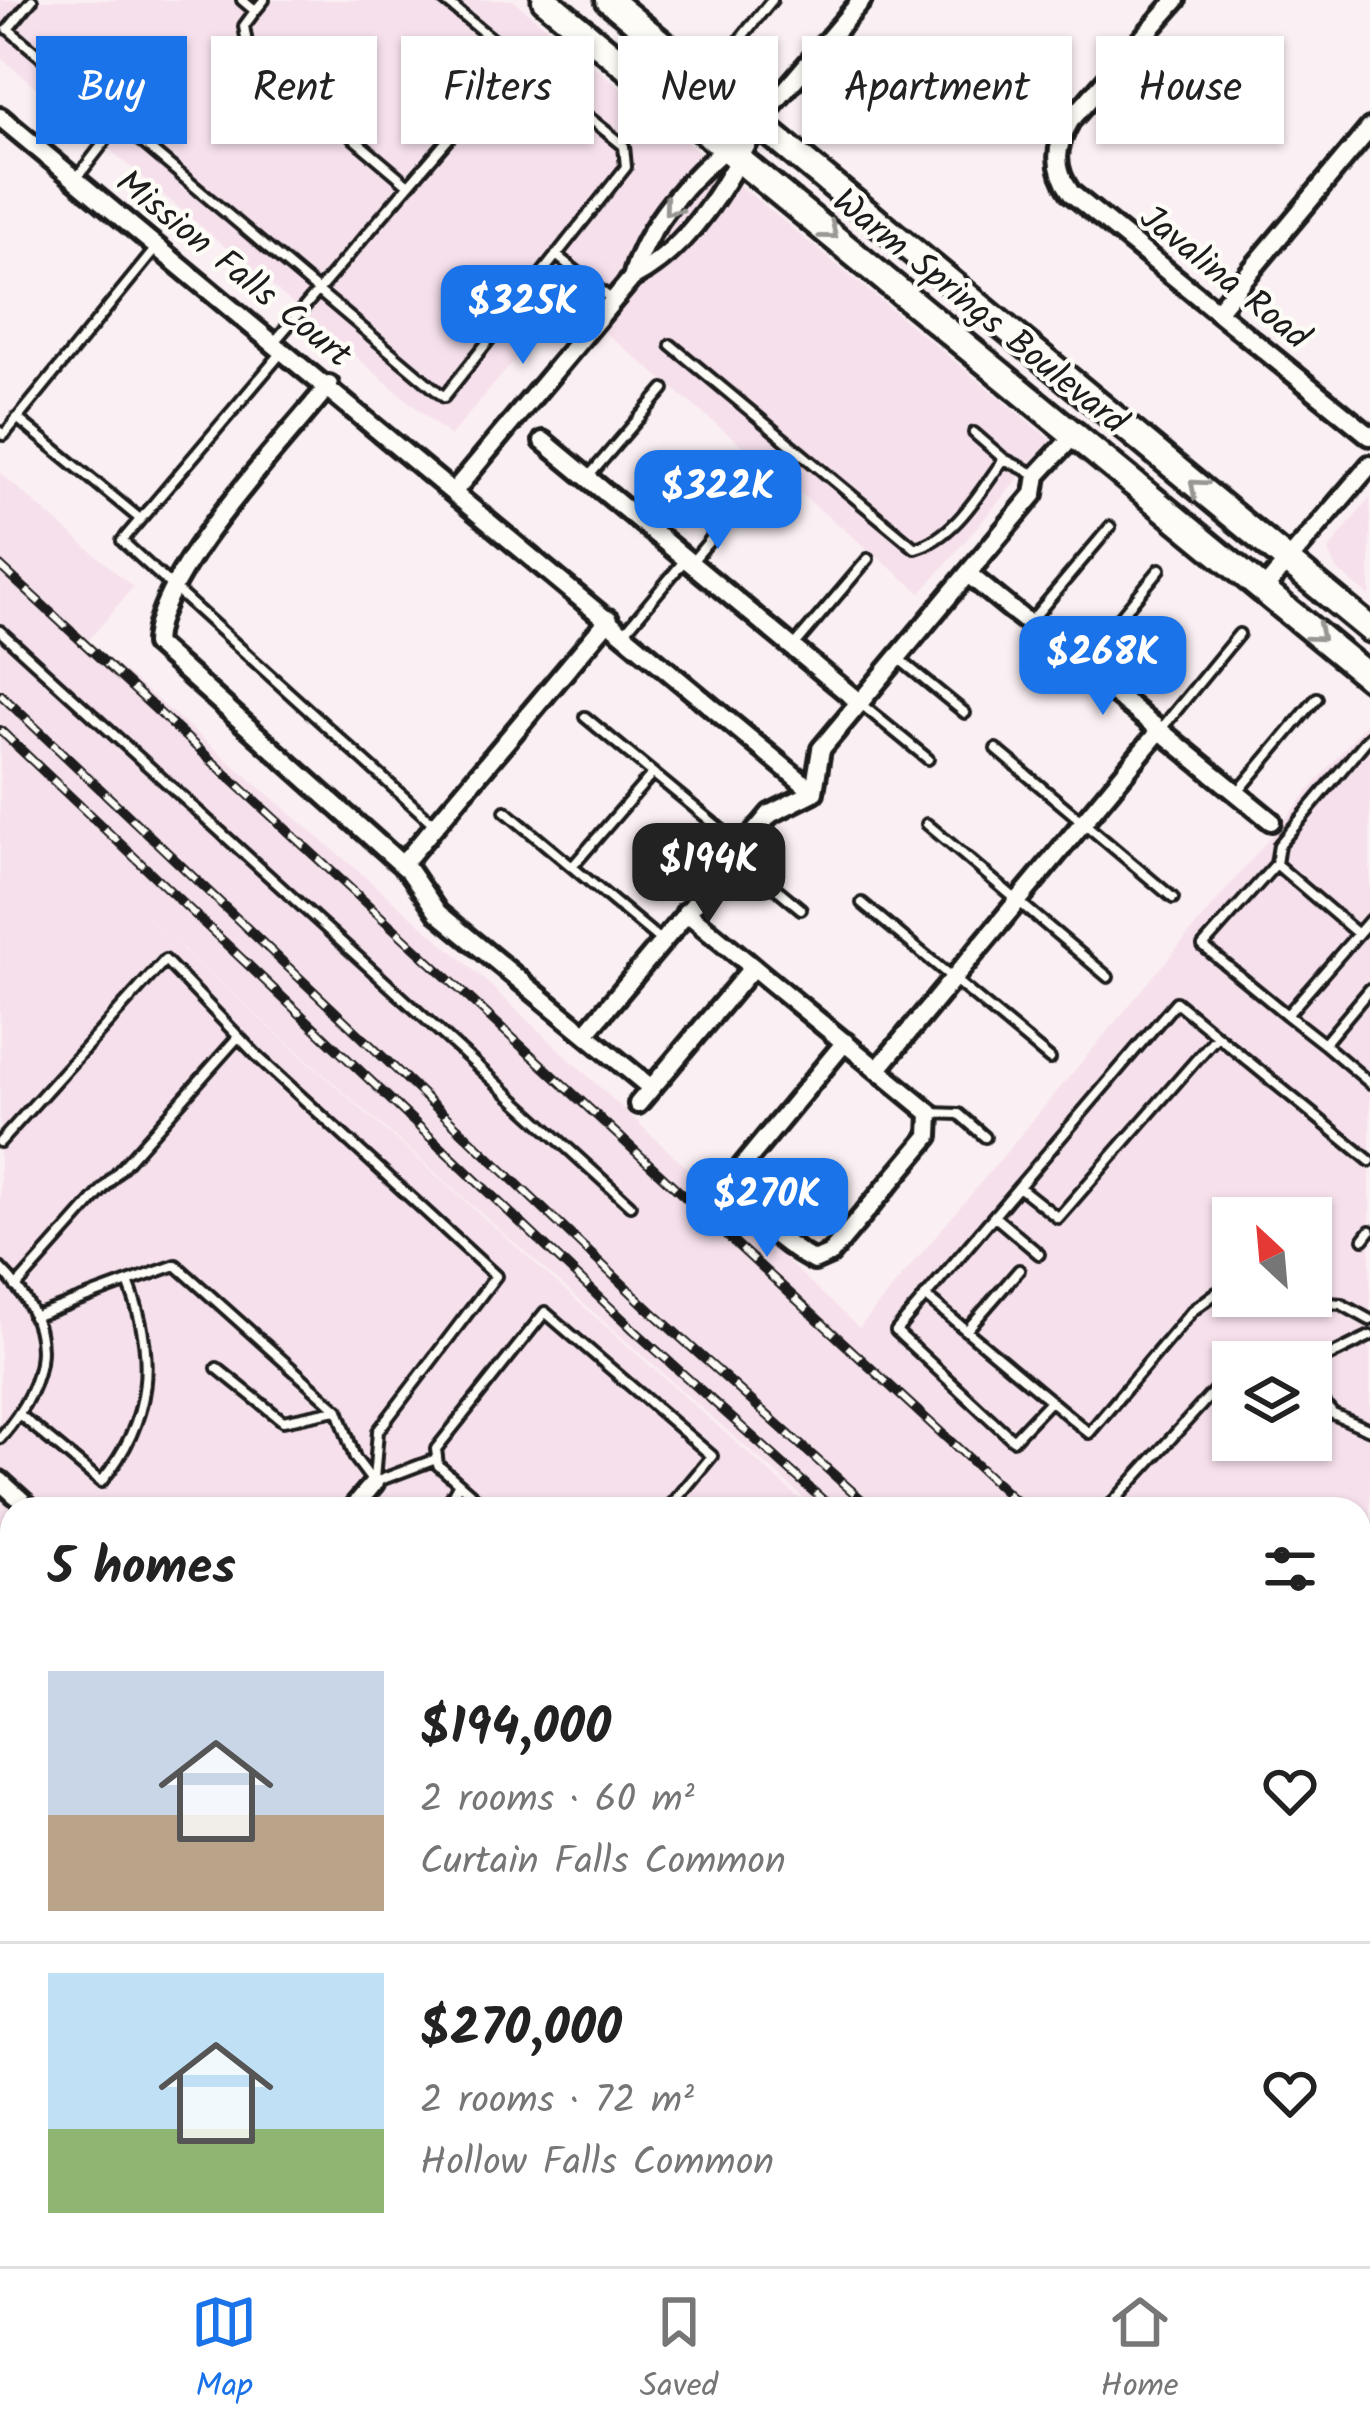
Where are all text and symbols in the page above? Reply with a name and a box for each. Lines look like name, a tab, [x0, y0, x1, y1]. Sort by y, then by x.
chip: Buy	[36, 36, 187, 144]
chip: Rent	[211, 36, 377, 144]
chip: Filters	[401, 36, 594, 144]
chip: New	[618, 36, 778, 144]
chip: Apartment	[802, 36, 1072, 144]
chip: House	[1096, 36, 1284, 144]
street label: Mission Falls Court	[102, 156, 364, 384]
street label: Warm Springs Boulevard	[818, 175, 1140, 451]
street label: Javalina Road	[1126, 192, 1323, 366]
one-way arrow	[664, 194, 685, 216]
one-way arrow	[816, 218, 838, 240]
pin: $325K	[439, 265, 607, 367]
text: $325K	[468, 273, 578, 335]
pin: $322K	[634, 450, 802, 552]
text: $322K	[661, 458, 775, 520]
one-way arrow	[1189, 480, 1211, 501]
pin: $268K	[1019, 616, 1187, 718]
one-way arrow	[1303, 620, 1325, 641]
text: $268K	[1046, 624, 1160, 686]
pin: $194K	[625, 823, 793, 925]
text: $194K	[659, 831, 759, 893]
pin: $270K	[683, 1158, 851, 1260]
text: $270K	[713, 1166, 821, 1228]
north arrow	[1212, 1197, 1332, 1317]
map controls	[1212, 1197, 1332, 1461]
button: layers	[1212, 1341, 1332, 1461]
text: 5 homes	[48, 1529, 236, 1610]
icon: filters	[1257, 1536, 1323, 1602]
text: $194,000	[420, 1689, 611, 1770]
icon: home	[144, 1719, 288, 1863]
icon: heart	[1257, 1758, 1323, 1824]
text: 2 rooms · 60 m²	[420, 1770, 695, 1832]
text: Curtain Falls Common	[420, 1832, 786, 1894]
text: $270,000	[420, 1990, 622, 2071]
icon: home	[144, 2021, 288, 2165]
icon: heart	[1257, 2060, 1323, 2126]
text: 2 rooms · 72 m²	[420, 2071, 694, 2133]
text: Hollow Falls Common	[420, 2133, 774, 2195]
tab: Map	[191, 2289, 257, 2414]
tab: Saved	[640, 2289, 718, 2414]
tab: Home	[1101, 2289, 1179, 2414]

